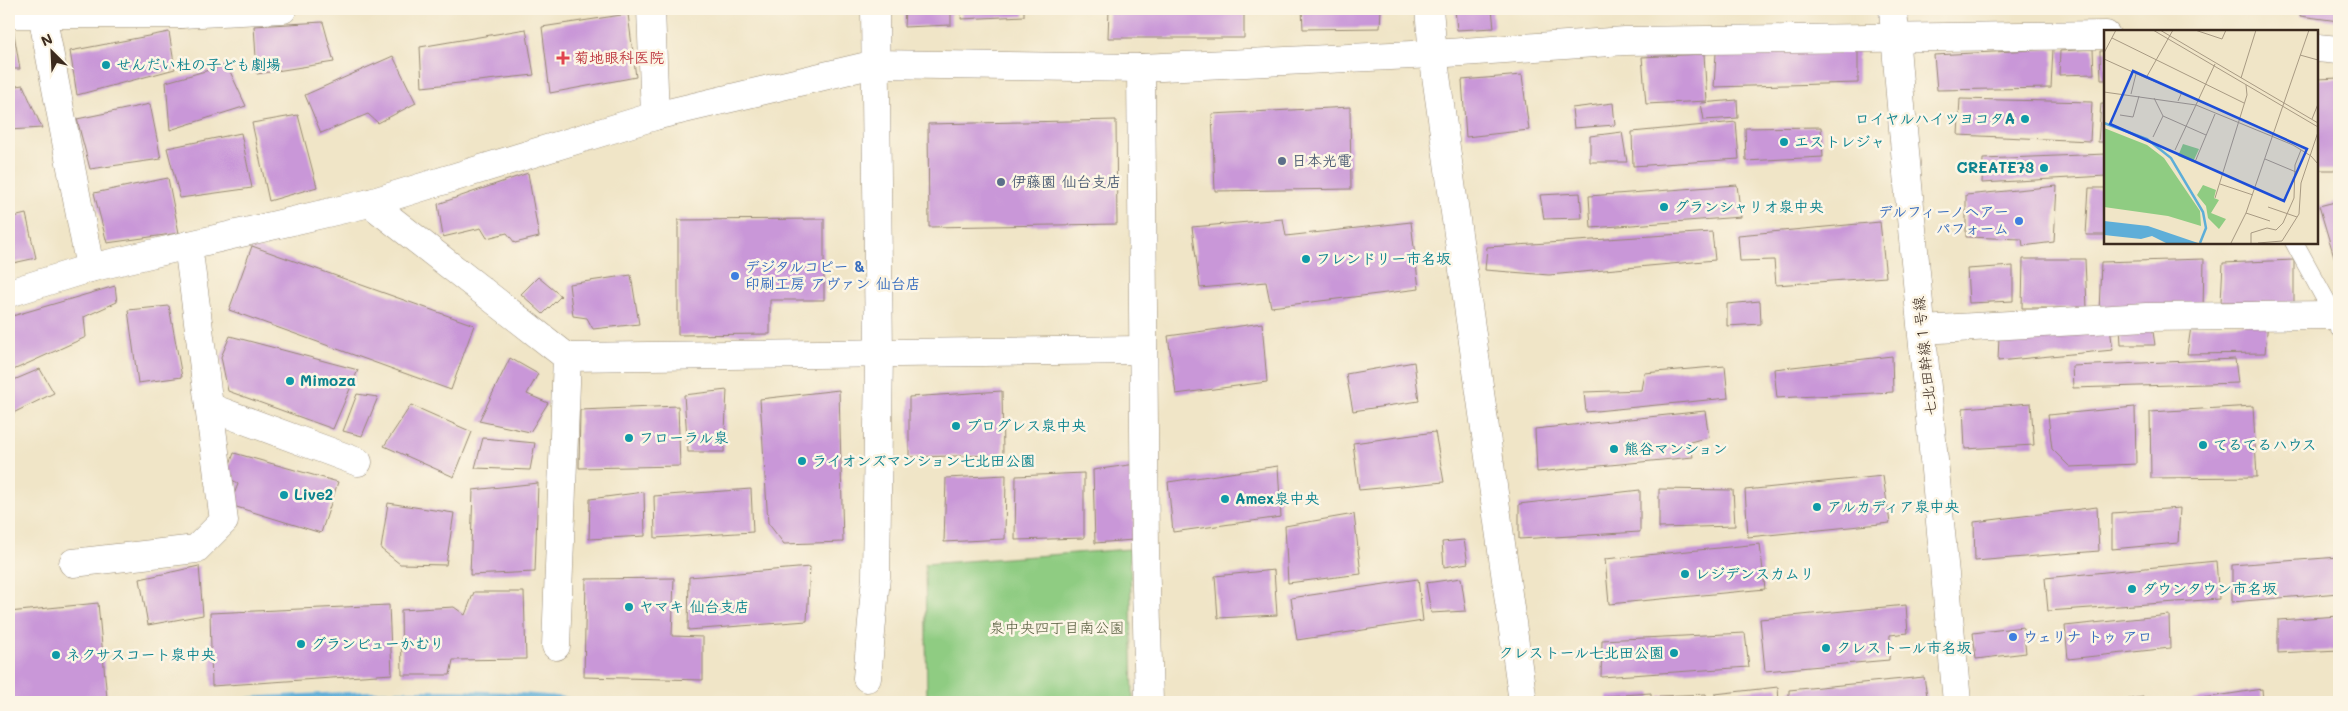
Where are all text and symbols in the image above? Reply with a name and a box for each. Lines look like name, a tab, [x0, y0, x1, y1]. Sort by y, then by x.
north arrow	[28, 28, 78, 78]
text: N	[38, 29, 55, 51]
inset map	[2104, 30, 2318, 244]
place label: 菊地眼科医院	[574, 47, 664, 67]
marker: 菊地眼科医院	[556, 51, 570, 65]
place label: せんだい杜の子ども劇場	[116, 54, 281, 74]
marker: せんだい杜の子ども劇場	[100, 59, 112, 71]
place label: ロイヤルハイツヨコタA	[1855, 108, 2015, 128]
marker: ロイヤルハイツヨコタA	[2019, 113, 2031, 125]
place label: エストレジャ	[1794, 131, 1885, 151]
marker: エストレジャ	[1778, 136, 1790, 148]
place label: 日本光電	[1292, 150, 1352, 170]
marker: 日本光電	[1276, 155, 1288, 167]
place label: CREATE73	[1957, 157, 2034, 177]
marker: CREATE73	[2038, 162, 2050, 174]
place label: 伊藤園 仙台支店	[1011, 171, 1121, 191]
marker: 伊藤園 仙台支店	[995, 176, 1007, 188]
place label: グランシャリオ泉中央	[1674, 196, 1823, 216]
marker: グランシャリオ泉中央	[1658, 201, 1670, 213]
place label: デルフィーノヘアー パフォーム	[1878, 201, 2009, 238]
marker: デルフィーノヘアー パフォーム	[2013, 215, 2025, 227]
place label: フレンドリー市名坂	[1316, 248, 1451, 268]
marker: フレンドリー市名坂	[1300, 253, 1312, 265]
place label: デジタルコピー & 印刷工房 アヴァン 仙台店	[745, 256, 921, 293]
marker: デジタルコピー & 印刷工房 アヴァン 仙台店	[729, 270, 741, 282]
street label: 七北田幹線１号線	[1908, 295, 1940, 417]
place label: Mimoza	[300, 370, 356, 390]
marker: Mimoza	[284, 375, 296, 387]
place label: プログレス泉中央	[966, 415, 1086, 435]
marker: プログレス泉中央	[950, 420, 962, 432]
place label: フローラル泉	[639, 427, 728, 447]
marker: フローラル泉	[623, 432, 635, 444]
place label: てるてるハウス	[2213, 434, 2317, 454]
place label: 熊谷マンション	[1624, 438, 1728, 458]
marker: てるてるハウス	[2197, 439, 2209, 451]
marker: 熊谷マンション	[1608, 443, 1620, 455]
place label: ライオンズマンション七北田公園	[812, 450, 1035, 470]
marker: ライオンズマンション七北田公園	[796, 455, 808, 467]
place label: Live2	[294, 484, 333, 504]
place label: Amex泉中央	[1235, 488, 1319, 508]
marker: Live2	[278, 489, 290, 501]
marker: Amex泉中央	[1219, 493, 1231, 505]
place label: アルカディア泉中央	[1827, 496, 1959, 516]
marker: アルカディア泉中央	[1811, 501, 1823, 513]
place label: レジデンスカムリ	[1695, 563, 1815, 583]
marker: レジデンスカムリ	[1679, 568, 1691, 580]
place label: ダウンタウン市名坂	[2142, 578, 2277, 598]
marker: ダウンタウン市名坂	[2126, 583, 2138, 595]
place label: ヤマキ 仙台支店	[639, 596, 749, 616]
marker: ヤマキ 仙台支店	[623, 601, 635, 613]
park label: 泉中央四丁目南公園	[989, 617, 1125, 637]
place label: ウェリナ トゥ アロ	[2023, 626, 2153, 646]
marker: ウェリナ トゥ アロ	[2007, 631, 2019, 643]
place label: グランビューかむり	[311, 633, 445, 653]
place label: クレストール市名坂	[1836, 637, 1972, 657]
marker: グランビューかむり	[295, 638, 307, 650]
place label: クレストール七北田公園	[1498, 642, 1664, 662]
marker: クレストール市名坂	[1820, 642, 1832, 654]
place label: ネクサスコート泉中央	[66, 644, 215, 664]
marker: クレストール七北田公園	[1668, 647, 1680, 659]
marker: ネクサスコート泉中央	[50, 649, 62, 661]

